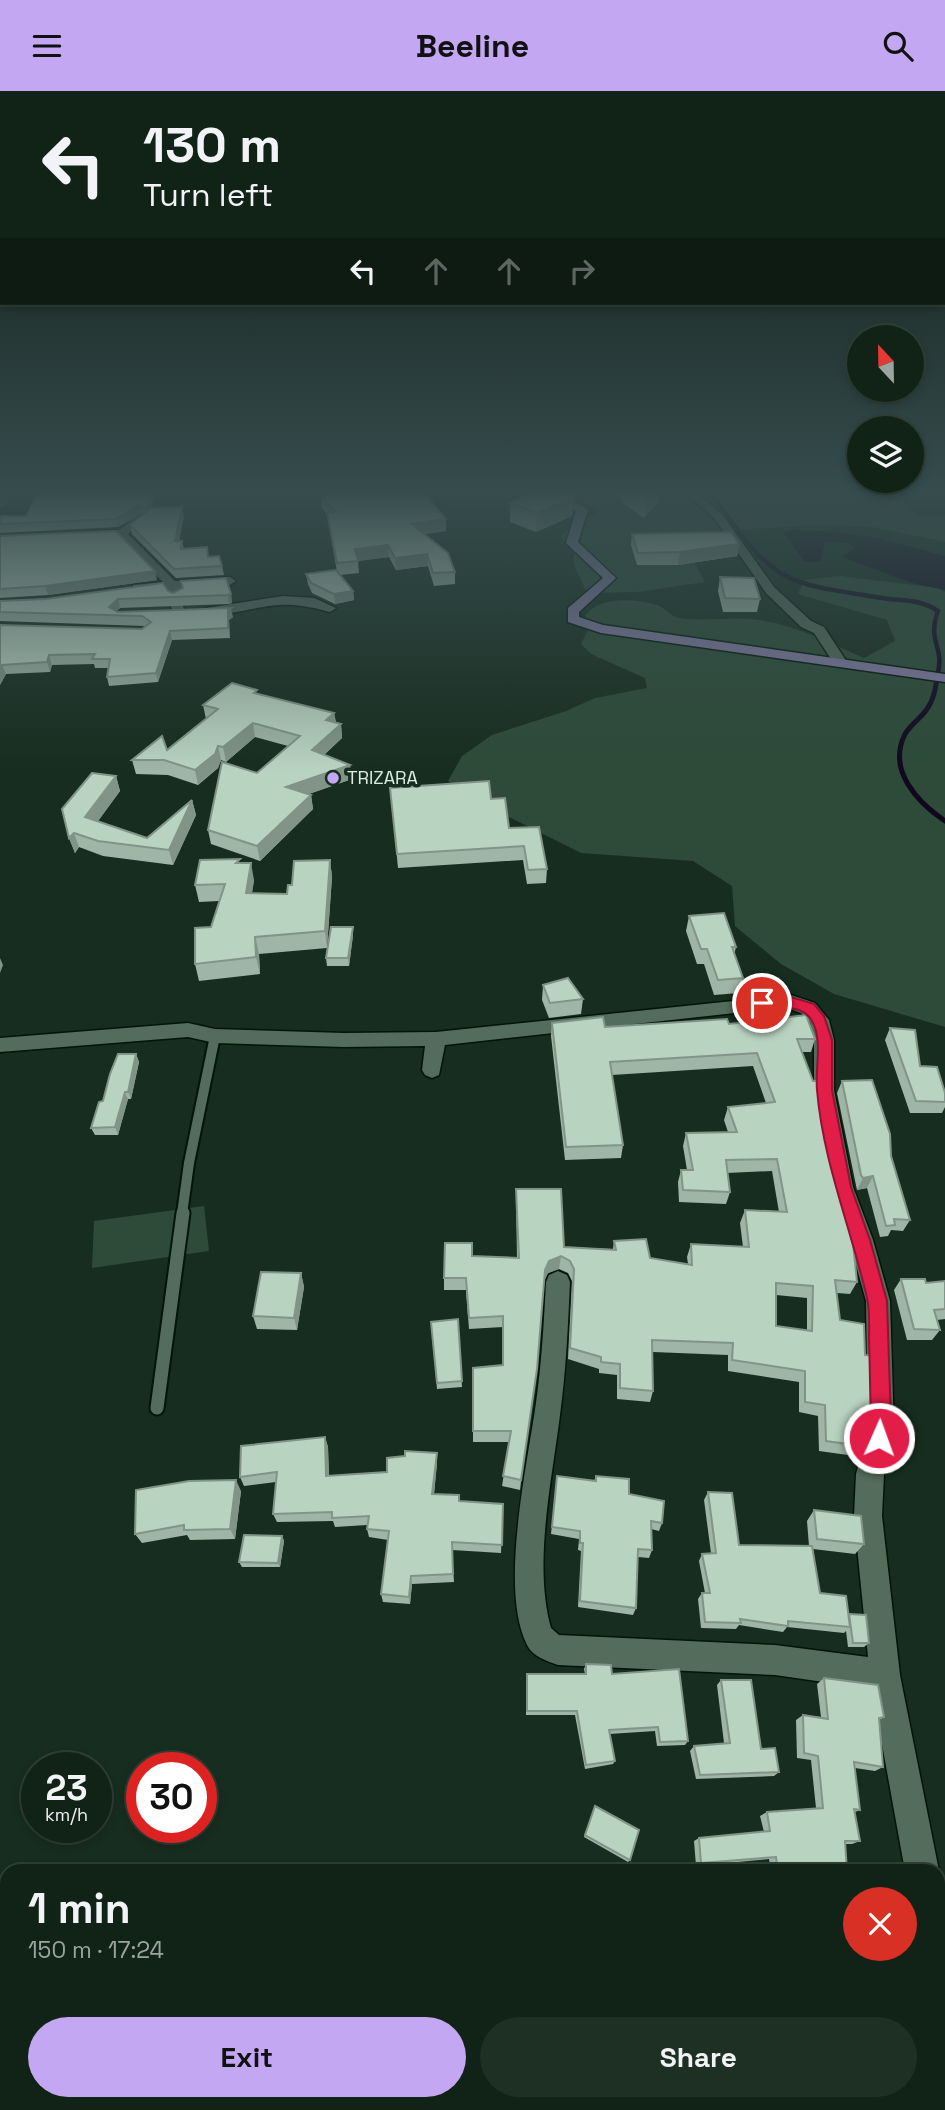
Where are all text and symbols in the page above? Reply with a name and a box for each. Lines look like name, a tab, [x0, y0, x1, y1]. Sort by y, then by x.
text: Beeline	[416, 26, 529, 66]
icon: menu	[28, 27, 66, 65]
icon: search	[879, 27, 917, 65]
text: 130 m	[143, 114, 281, 176]
icon: left	[28, 119, 119, 210]
text: Turn left	[143, 175, 273, 215]
icon: left	[344, 252, 382, 290]
icon: ahead	[417, 252, 455, 290]
icon: ahead	[490, 252, 528, 290]
icon: right	[563, 252, 601, 290]
north arrow	[847, 325, 924, 403]
map controls	[847, 325, 924, 493]
button: layers	[847, 416, 924, 493]
place label: TRIZARA	[347, 766, 418, 789]
marker: TRIZARA	[325, 770, 341, 786]
pin	[732, 973, 792, 1033]
icon: arrive	[743, 984, 781, 1022]
position arrow	[842, 1401, 916, 1475]
speed limit sign: 30	[126, 1752, 217, 1843]
text: 23	[45, 1766, 88, 1810]
text: km/h	[45, 1803, 88, 1826]
text: 1 min	[28, 1882, 131, 1935]
button: close	[843, 1887, 917, 1961]
text: 150 m · 17:24	[28, 1935, 164, 1965]
button: Exit	[28, 2017, 466, 2097]
button: Share	[480, 2017, 917, 2097]

